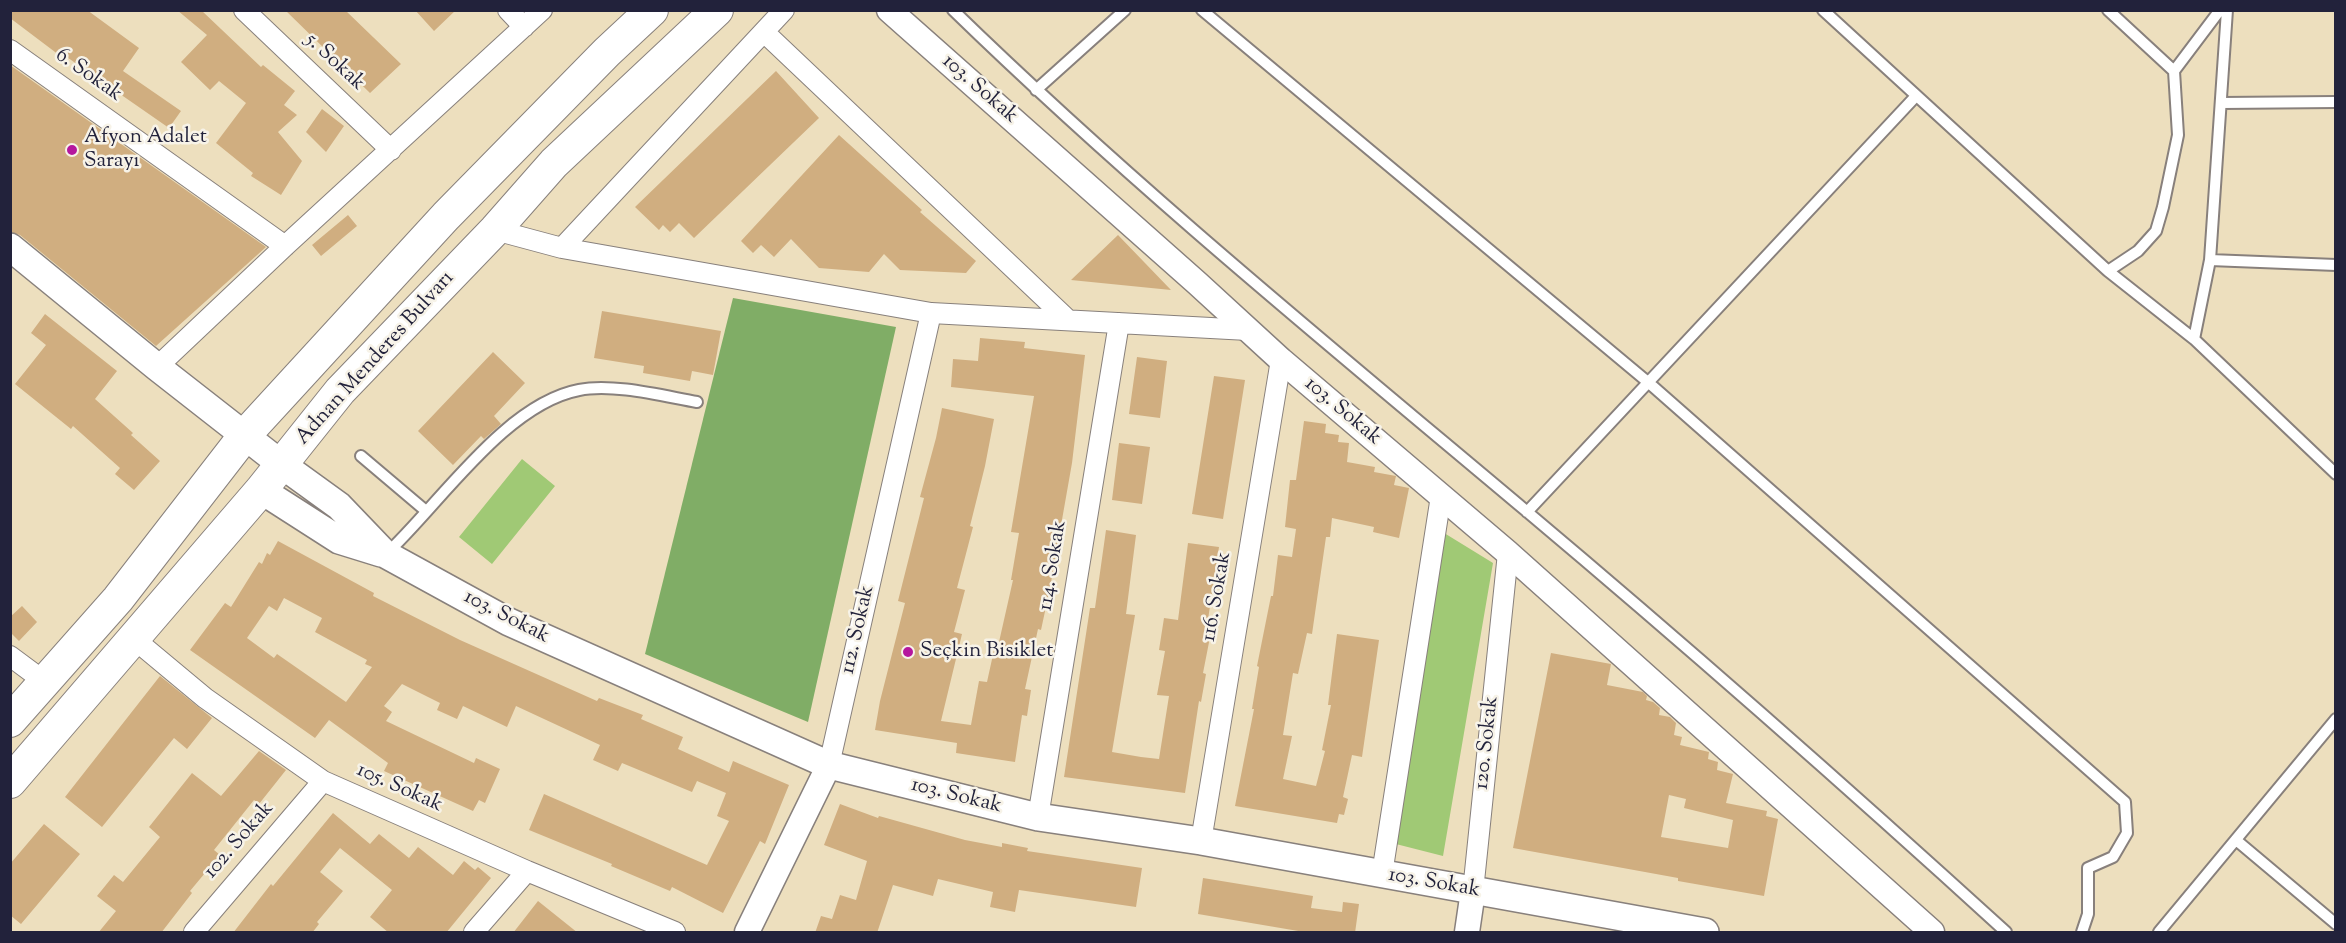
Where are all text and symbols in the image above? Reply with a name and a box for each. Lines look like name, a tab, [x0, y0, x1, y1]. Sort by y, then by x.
street label: 5. Sokak	[299, 29, 369, 97]
street label: 6. Sokak	[50, 44, 126, 108]
street label: 103. Sokak	[936, 50, 1022, 130]
place label: Afyon Adalet Sarayı	[84, 125, 207, 175]
marker: Afyon Adalet Sarayı	[65, 143, 79, 157]
street label: Adnan Menderes Bulvarı	[291, 267, 461, 451]
street label: 103. Sokak	[1298, 373, 1386, 451]
street label: 114. Sokak	[1034, 519, 1074, 613]
street label: 116. Sokak	[1198, 550, 1238, 644]
street label: 112. Sokak	[837, 583, 881, 677]
street label: 103. Sokak	[459, 586, 553, 650]
place label: Seçkin Bisiklet	[920, 639, 1053, 665]
marker: Seçkin Bisiklet	[901, 645, 915, 659]
street label: 120. Sokak	[1471, 695, 1505, 791]
street label: 105. Sokak	[352, 759, 446, 819]
street label: 103. Sokak	[908, 774, 1004, 820]
street label: 102. Sokak	[200, 797, 280, 885]
street label: 103. Sokak	[1386, 864, 1482, 904]

